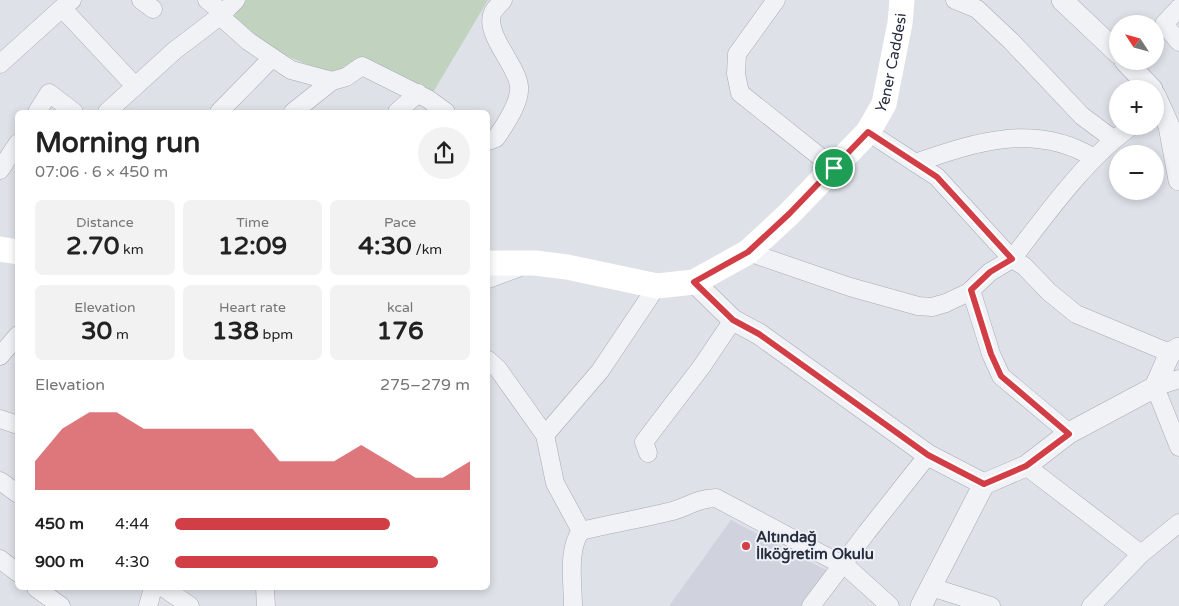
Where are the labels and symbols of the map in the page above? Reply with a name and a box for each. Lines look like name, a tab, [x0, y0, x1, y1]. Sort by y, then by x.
street label: Yener Caddesi	[872, 12, 910, 116]
north arrow	[1109, 15, 1164, 70]
pin	[813, 147, 855, 189]
place label: Altındağ İlköğretim Okulu	[756, 528, 874, 564]
marker: Altındağ İlköğretim Okulu	[740, 540, 752, 552]

